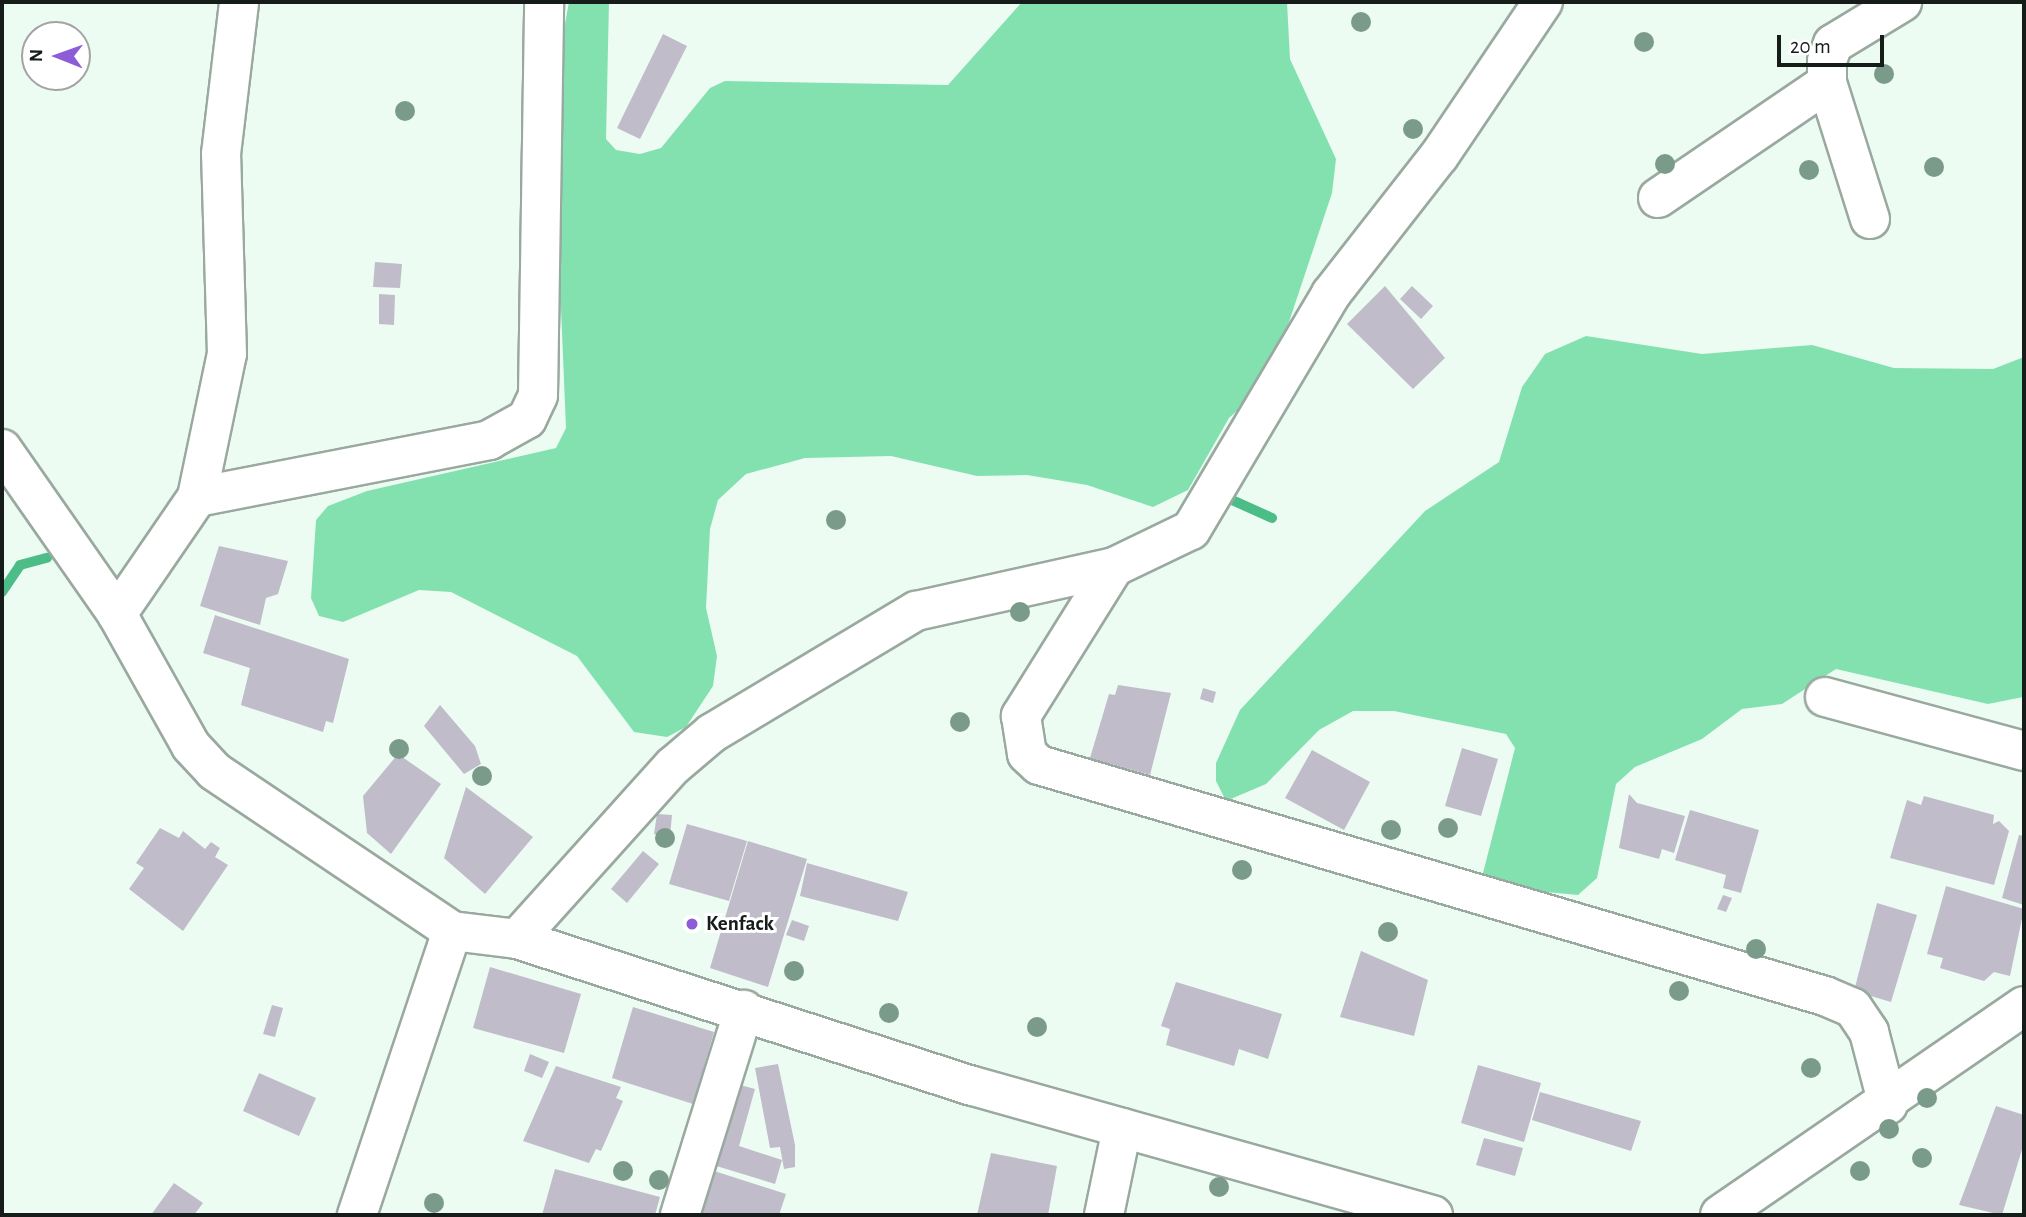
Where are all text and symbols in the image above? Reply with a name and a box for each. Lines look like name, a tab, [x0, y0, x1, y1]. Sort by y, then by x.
north arrow	[21, 21, 91, 91]
scale bar	[1781, 21, 1888, 65]
text: 20 m	[1790, 36, 1831, 57]
text: N	[27, 49, 46, 62]
place label: Kenfack	[706, 911, 774, 937]
marker: Kenfack	[684, 916, 700, 932]

